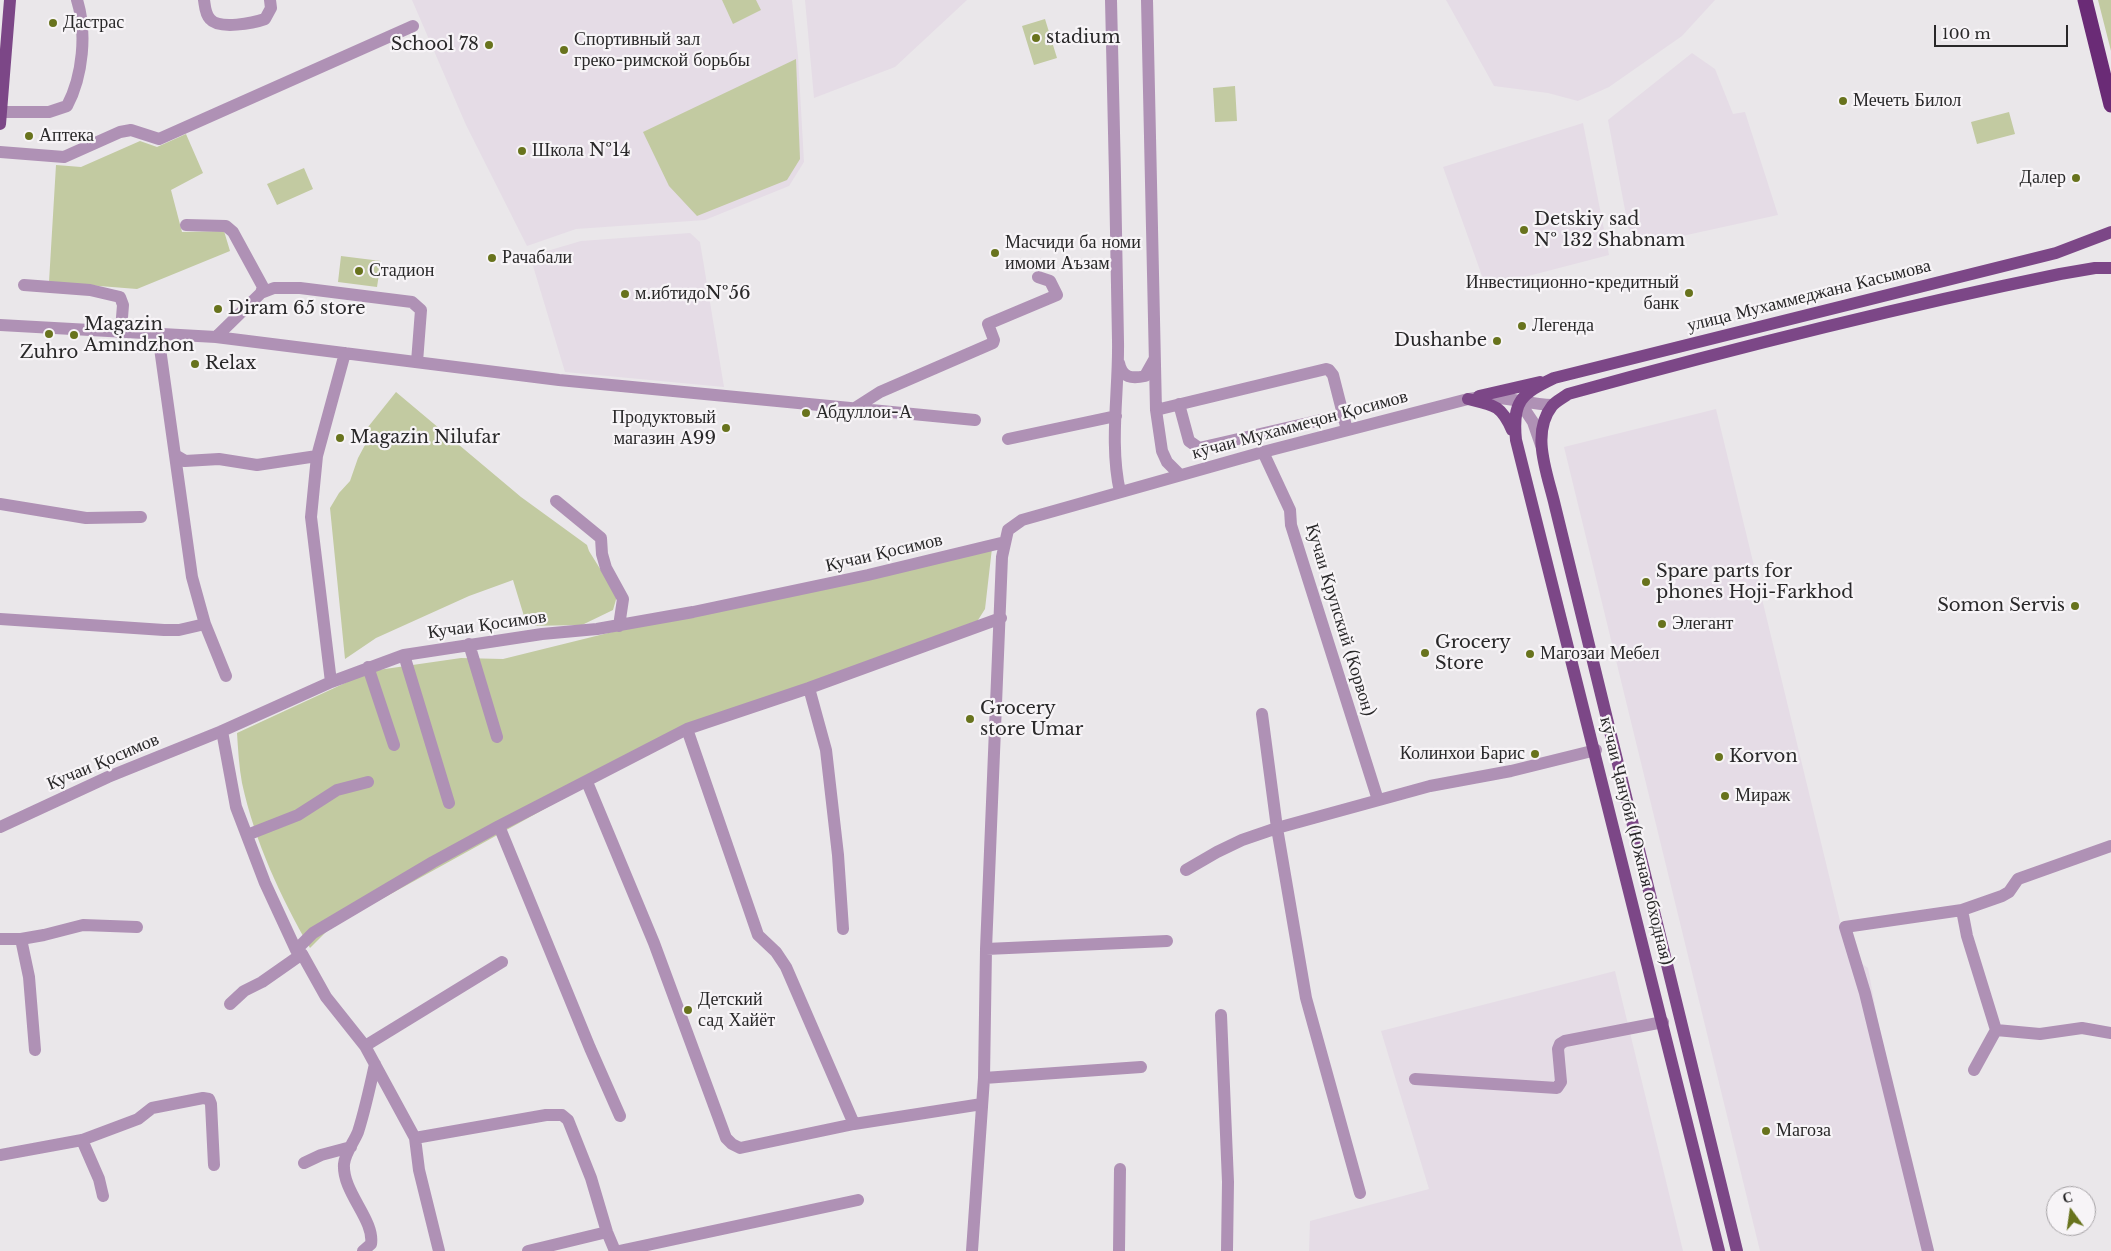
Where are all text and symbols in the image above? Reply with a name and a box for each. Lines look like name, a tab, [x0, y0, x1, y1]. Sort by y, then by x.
place label: Дастрас	[63, 12, 124, 34]
scale bar	[1936, 15, 2070, 47]
marker: Дастрас	[47, 17, 59, 29]
text: 100 m	[1942, 24, 1991, 43]
place label: stadium	[1046, 27, 1121, 49]
place label: Спортивный зал греко-римской борьбы	[574, 29, 750, 72]
marker: stadium	[1030, 32, 1042, 44]
place label: School 78	[391, 34, 479, 56]
marker: School 78	[483, 39, 495, 51]
marker: Спортивный зал греко-римской борьбы	[558, 44, 570, 56]
place label: Мечеть Билол	[1853, 90, 1961, 112]
marker: Мечеть Билол	[1837, 95, 1849, 107]
place label: Аптека	[39, 125, 94, 147]
marker: Аптека	[23, 130, 35, 142]
place label: Школа №14	[532, 140, 631, 162]
marker: Школа №14	[516, 145, 528, 157]
place label: Далер	[2020, 167, 2066, 189]
marker: Далер	[2070, 172, 2082, 184]
place label: Detskiy sad № 132 Shabnam	[1534, 209, 1685, 252]
marker: Detskiy sad № 132 Shabnam	[1518, 224, 1530, 236]
place label: Масчиди ба номи имоми Аъзам	[1005, 232, 1141, 274]
place label: Рачабали	[502, 247, 572, 269]
marker: Масчиди ба номи имоми Аъзам	[989, 247, 1001, 259]
marker: Рачабали	[486, 252, 498, 264]
street label: улица Мухаммеджана Касымова	[1685, 255, 1933, 337]
place label: Стадион	[369, 260, 434, 282]
marker: Стадион	[353, 265, 365, 277]
place label: Инвестиционно-кредитный банк	[1466, 272, 1679, 314]
place label: м.ибтидо№56	[635, 283, 751, 305]
marker: Инвестиционно-кредитный банк	[1683, 287, 1695, 299]
marker: м.ибтидо№56	[619, 288, 631, 300]
place label: Diram 65 store	[228, 298, 366, 320]
marker: Diram 65 store	[212, 303, 224, 315]
place label: Magazin Amindzhon	[84, 314, 194, 356]
place label: Легенда	[1532, 315, 1594, 337]
marker: Легенда	[1516, 320, 1528, 332]
marker: Zuhro	[43, 328, 55, 340]
marker: Magazin Amindzhon	[68, 329, 80, 341]
place label: Dushanbe	[1394, 330, 1487, 352]
marker: Dushanbe	[1491, 335, 1503, 347]
place label: Zuhro	[20, 342, 78, 364]
place label: Relax	[205, 353, 256, 375]
marker: Relax	[189, 358, 201, 370]
street label: кӯчаи Мухаммеҷон Қосимов	[1190, 386, 1410, 464]
place label: Абдуллои-А	[816, 402, 912, 424]
place label: Продуктовый магазин А99	[612, 407, 716, 449]
marker: Абдуллои-А	[800, 407, 812, 419]
marker: Продуктовый магазин А99	[720, 422, 732, 434]
place label: Magazin Nilufar	[350, 427, 500, 449]
marker: Magazin Nilufar	[334, 432, 346, 444]
street label: Кучаи Крупский (Корвон)	[1300, 521, 1380, 719]
street label: Кучаи Қосимов	[823, 529, 945, 577]
place label: Spare parts for phones Hoji-Farkhod	[1656, 561, 1853, 604]
marker: Spare parts for phones Hoji-Farkhod	[1640, 576, 1652, 588]
place label: Somon Servis	[1937, 595, 2065, 617]
marker: Somon Servis	[2069, 600, 2081, 612]
street label: Кучаи Қосимов	[426, 606, 548, 644]
place label: Элегант	[1672, 613, 1733, 635]
marker: Элегант	[1656, 618, 1668, 630]
place label: Grocery Store	[1435, 632, 1511, 674]
place label: Магозаи Мебел	[1540, 643, 1659, 665]
marker: Grocery Store	[1419, 647, 1431, 659]
marker: Магозаи Мебел	[1524, 648, 1536, 660]
place label: Grocery store Umar	[980, 698, 1083, 741]
marker: Grocery store Umar	[964, 713, 976, 725]
street label: кӯчаи Ҷанубӣ (Южная обходная)	[1595, 715, 1677, 967]
street label: Кучаи Қосимов	[44, 729, 162, 795]
place label: Колинхои Барис	[1400, 743, 1525, 765]
place label: Korvon	[1729, 746, 1798, 768]
marker: Колинхои Барис	[1529, 748, 1541, 760]
marker: Korvon	[1713, 751, 1725, 763]
place label: Мираж	[1735, 785, 1790, 807]
marker: Мираж	[1719, 790, 1731, 802]
place label: Детский сад Хайёт	[698, 989, 775, 1032]
marker: Детский сад Хайёт	[682, 1004, 694, 1016]
place label: Магоза	[1776, 1120, 1831, 1142]
marker: Магоза	[1760, 1125, 1772, 1137]
north arrow	[2046, 1186, 2096, 1236]
text: С	[2061, 1187, 2075, 1207]

